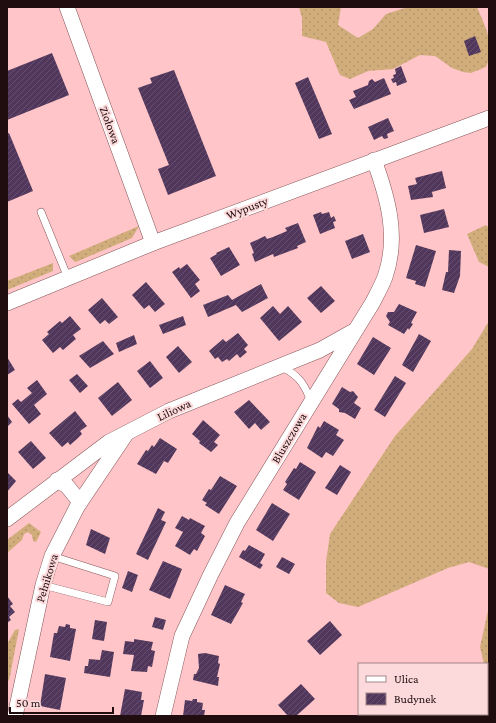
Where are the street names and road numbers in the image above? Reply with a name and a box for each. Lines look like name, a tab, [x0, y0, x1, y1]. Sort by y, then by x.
street label: Ziołowa	[97, 104, 123, 146]
street label: Wypusty	[224, 194, 270, 222]
street label: Liliowa	[155, 396, 194, 424]
street label: Bluszczowa	[269, 410, 310, 466]
street label: Pełnikowa	[33, 552, 61, 604]

